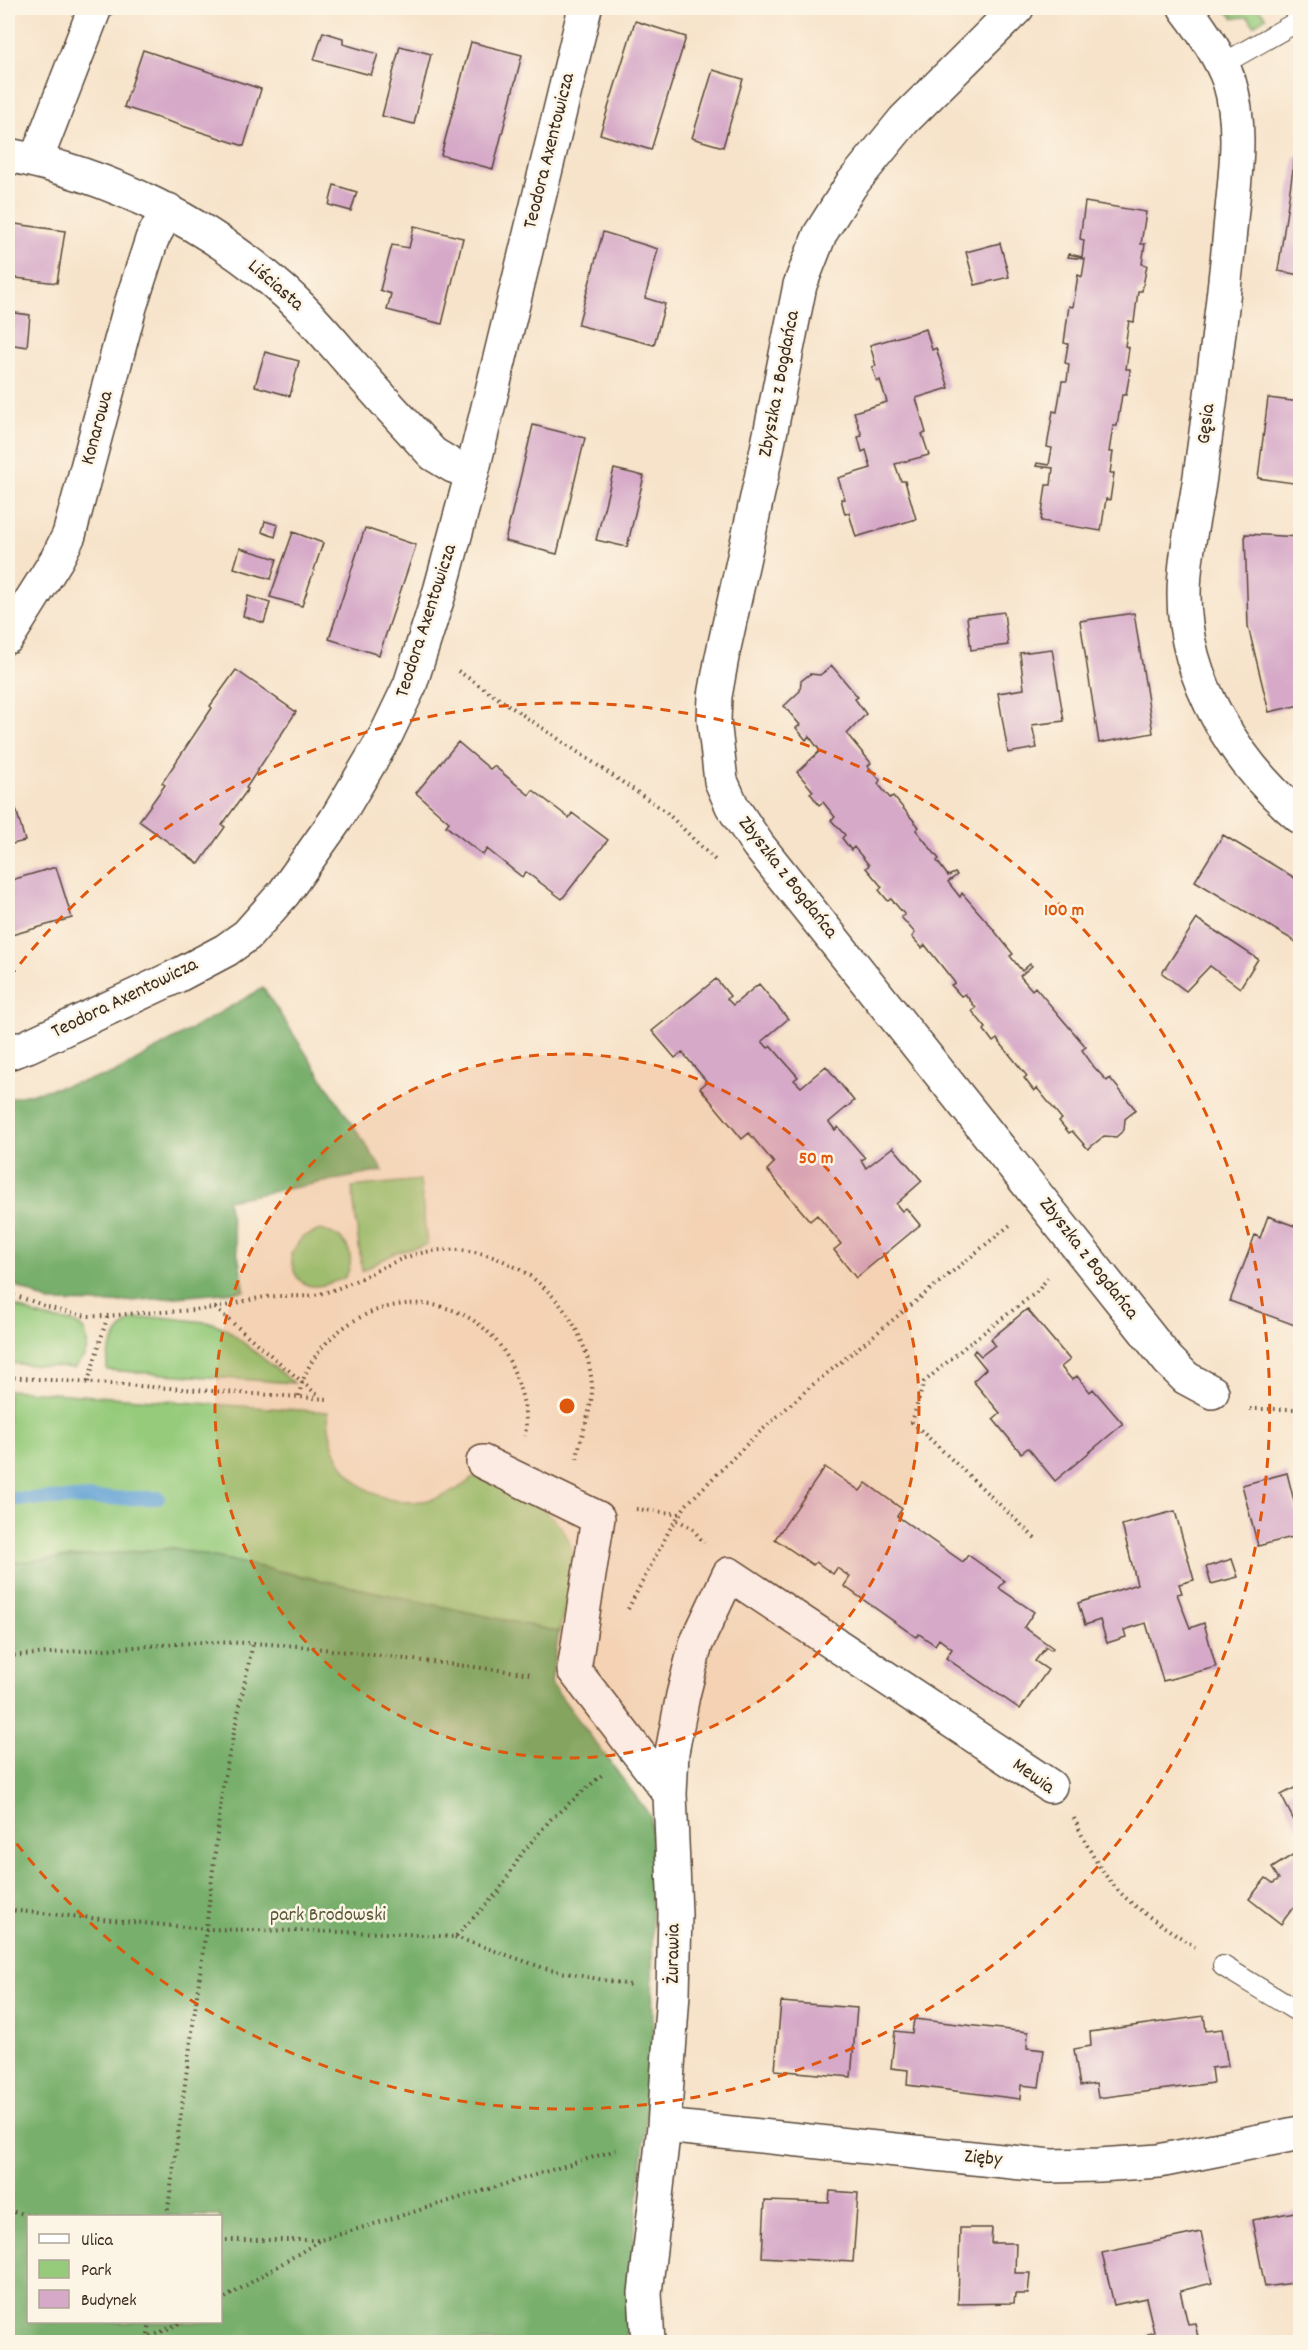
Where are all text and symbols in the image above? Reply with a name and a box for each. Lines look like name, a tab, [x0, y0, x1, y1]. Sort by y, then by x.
street label: Teodora Axentowicza	[517, 70, 583, 232]
street label: Liściasta	[241, 254, 310, 319]
street label: Zbyszka z Bogdańca	[752, 308, 808, 460]
street label: Konarowa	[75, 387, 121, 468]
street label: Gęsia	[1191, 402, 1223, 446]
street label: Teodora Axentowicza	[389, 540, 465, 701]
street label: Zbyszka z Bogdańca	[730, 811, 844, 946]
text: 100 m	[1044, 899, 1084, 924]
street label: Teodora Axentowicza	[47, 951, 203, 1047]
text: 50 m	[799, 1147, 833, 1172]
street label: Zbyszka z Bogdańca	[1031, 1192, 1145, 1327]
centre of rings	[557, 1396, 577, 1416]
street label: Mewia	[1006, 1752, 1061, 1802]
park label: park Brodowski	[270, 1902, 386, 1930]
street label: Żurawia	[659, 1923, 689, 1984]
street label: Zięby	[963, 2143, 1004, 2175]
legend	[27, 2215, 222, 2323]
text: Ulica	[81, 2229, 113, 2254]
text: Park	[81, 2259, 112, 2284]
text: Budynek	[81, 2289, 137, 2314]

